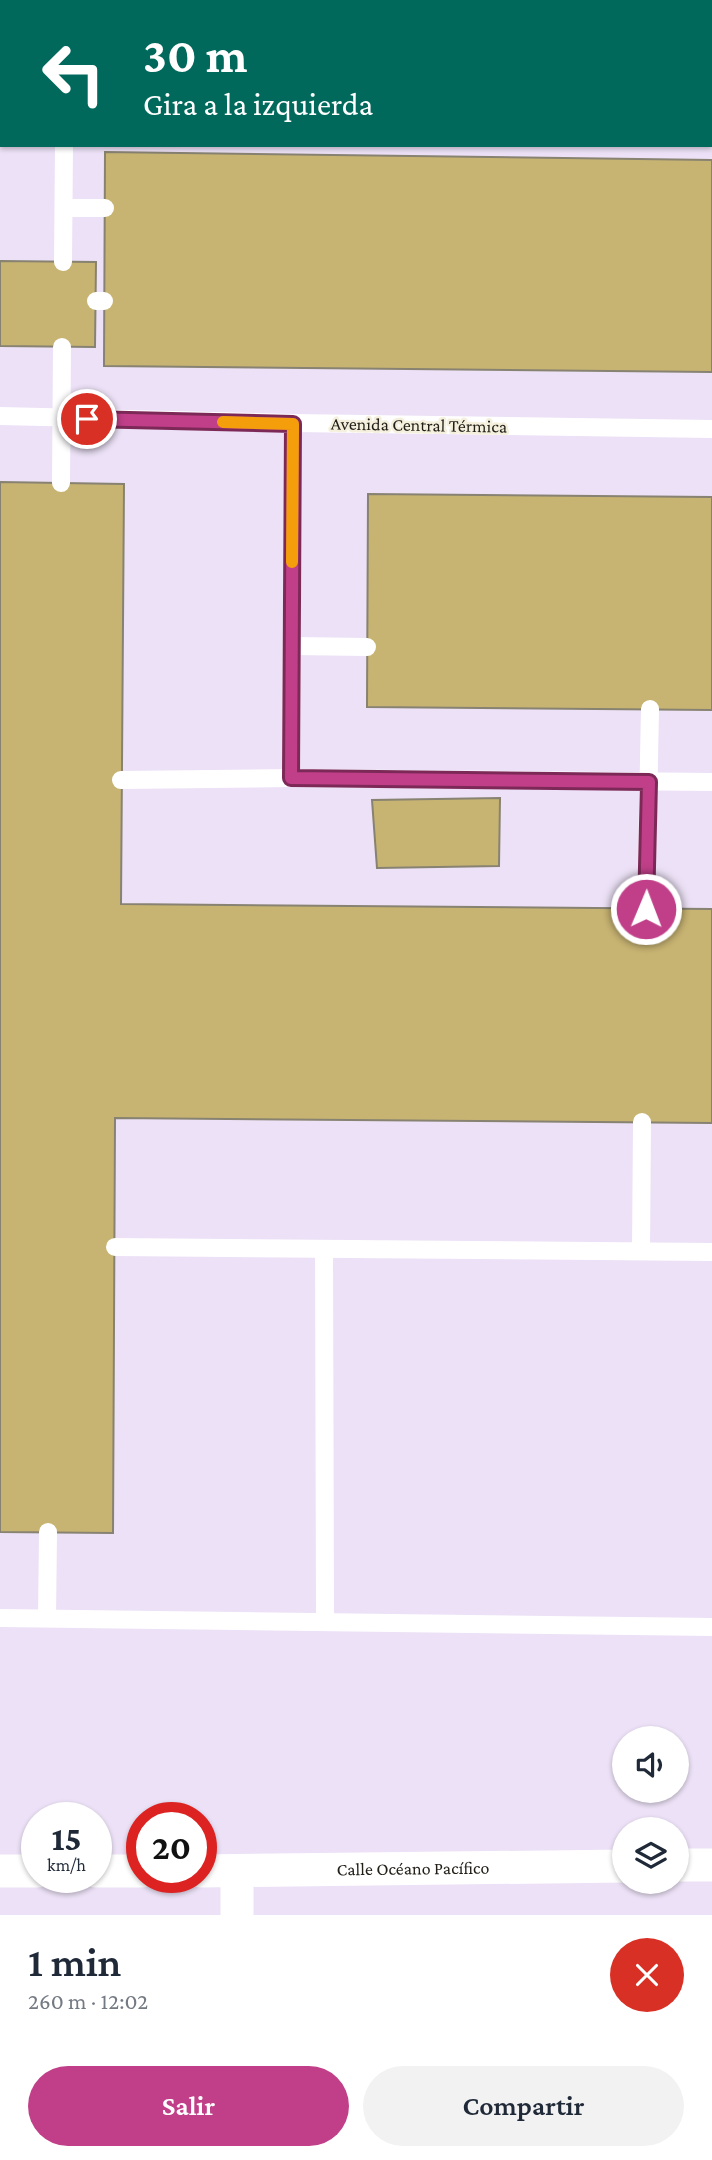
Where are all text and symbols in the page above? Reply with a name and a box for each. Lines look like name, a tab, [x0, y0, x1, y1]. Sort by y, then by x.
icon: left	[28, 28, 119, 119]
text: 30 m	[143, 28, 248, 83]
text: Gira a la izquierda	[143, 86, 373, 122]
pin	[57, 389, 117, 449]
icon: arrive	[68, 400, 106, 438]
street label: Avenida Central Térmica	[331, 413, 507, 437]
position arrow	[609, 872, 683, 946]
map controls	[612, 1726, 689, 1894]
button: sound	[612, 1726, 689, 1803]
speed limit sign: 20	[126, 1802, 217, 1893]
button: layers	[612, 1817, 689, 1894]
text: 15	[51, 1819, 82, 1858]
text: km/h	[47, 1855, 86, 1875]
street label: Calle Océano Pacífico	[337, 1858, 489, 1879]
text: 1 min	[28, 1938, 121, 1985]
button: close	[610, 1938, 684, 2012]
text: 260 m · 12:02	[28, 1988, 148, 2014]
button: Salir	[28, 2066, 349, 2146]
button: Compartir	[363, 2066, 684, 2146]

